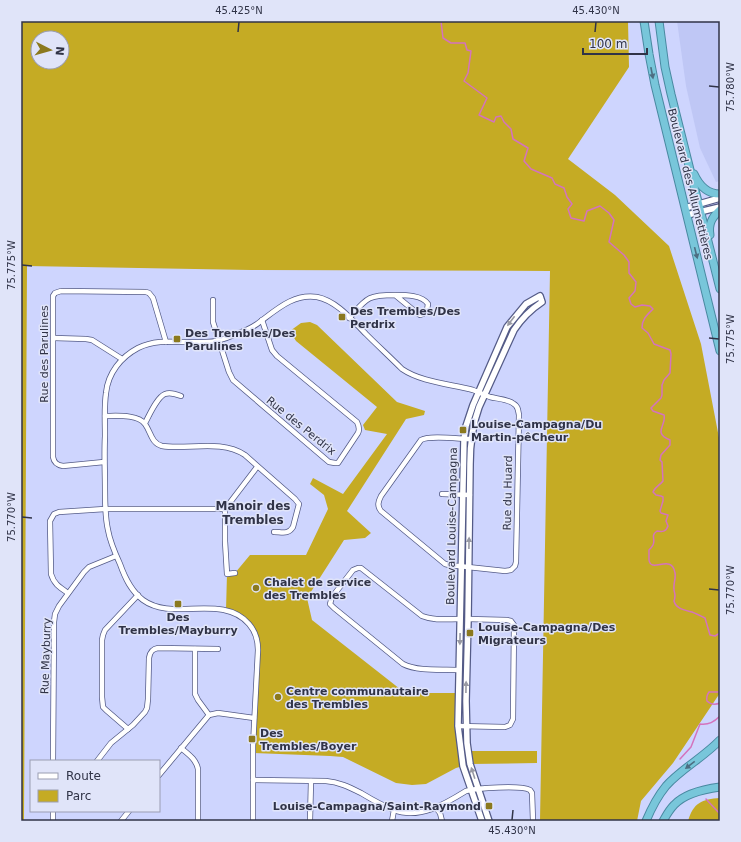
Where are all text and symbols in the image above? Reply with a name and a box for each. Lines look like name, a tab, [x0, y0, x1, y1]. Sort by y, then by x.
text: 45.425°N	[215, 5, 263, 16]
text: 45.430°N	[572, 5, 620, 16]
north arrow	[30, 30, 70, 70]
scale bar	[583, 30, 647, 56]
text: 100 m	[589, 37, 627, 51]
text: N	[53, 46, 66, 56]
text: 75.780°W	[725, 62, 736, 112]
one-way arrow	[650, 67, 656, 80]
street label: Boulevard des Allumettières	[665, 107, 715, 261]
text: 75.775°W	[6, 240, 17, 290]
one-way arrow	[694, 247, 700, 259]
street label: Rue des Parulines	[38, 305, 51, 403]
place label: Des Trembles/Des Perdrix	[350, 305, 461, 331]
marker: Des Trembles/Des Perdrix	[337, 312, 347, 322]
text: 75.775°W	[725, 314, 736, 364]
one-way arrow	[507, 316, 516, 327]
place label: Des Trembles/Des Parulines	[185, 327, 296, 353]
marker: Des Trembles/Des Parulines	[172, 334, 182, 344]
street label: Rue des Perdrix	[264, 394, 339, 458]
place label: Louise-Campagna/Du Martin-pêCheur	[471, 418, 602, 444]
marker: Louise-Campagna/Du Martin-pêCheur	[458, 425, 468, 435]
street label: Boulevard Louise-Campagna	[444, 447, 460, 605]
street label: Rue du Huard	[501, 455, 515, 531]
text: 75.770°W	[6, 492, 17, 542]
district label: Manoir des Trembles	[216, 499, 290, 527]
one-way arrow	[466, 536, 472, 549]
text: 75.770°W	[725, 565, 736, 615]
place label: Chalet de service des Trembles	[264, 576, 371, 602]
marker: Chalet de service des Trembles	[251, 583, 261, 593]
marker: Des Trembles/Mayburry	[173, 599, 183, 609]
place label: Des Trembles/Mayburry	[118, 611, 238, 637]
street label: Rue Mayburry	[38, 617, 54, 694]
place label: Louise-Campagna/Des Migrateurs	[478, 621, 616, 647]
marker: Louise-Campagna/Des Migrateurs	[465, 628, 475, 638]
one-way arrow	[457, 633, 463, 646]
one-way arrow	[463, 680, 469, 693]
place label: Centre communautaire des Trembles	[286, 685, 429, 711]
marker: Centre communautaire des Trembles	[273, 692, 283, 702]
place label: Des Trembles/Boyer	[260, 727, 357, 753]
marker: Des Trembles/Boyer	[247, 734, 257, 744]
legend	[30, 760, 160, 812]
one-way arrow	[685, 761, 696, 770]
one-way arrow	[470, 767, 476, 779]
text: Route	[66, 769, 101, 783]
text: Parc	[66, 789, 91, 803]
place label: Louise-Campagna/Saint-Raymond	[273, 800, 481, 813]
marker: Louise-Campagna/Saint-Raymond	[484, 801, 494, 811]
text: 45.430°N	[488, 825, 536, 836]

